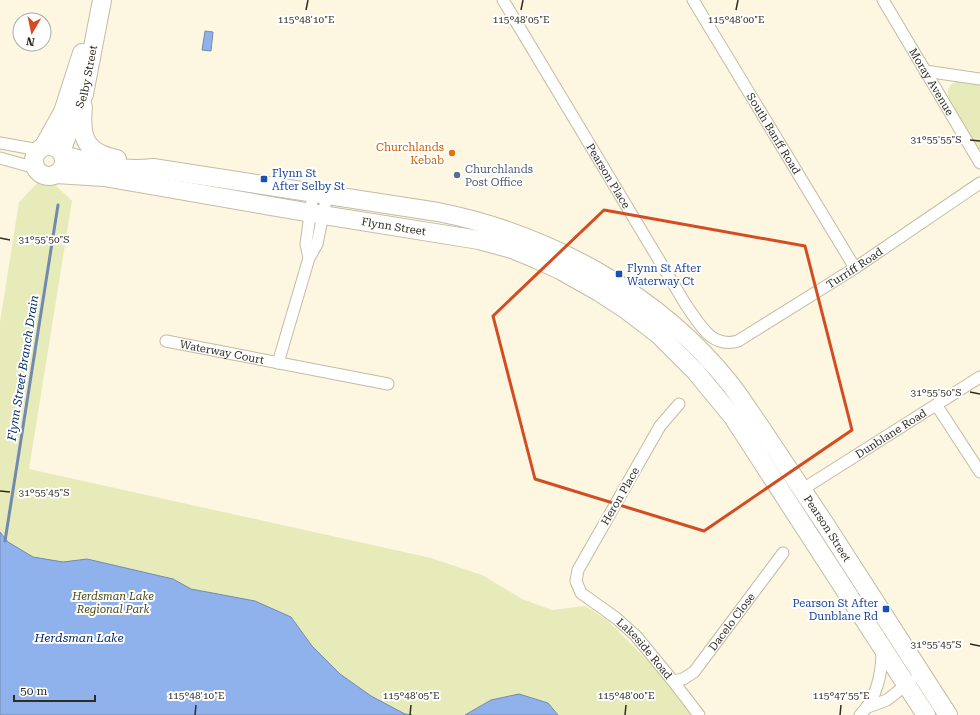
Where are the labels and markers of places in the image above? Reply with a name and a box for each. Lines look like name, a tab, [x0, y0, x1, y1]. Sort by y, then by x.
place label: Churchlands Kebab	[376, 141, 444, 167]
marker: Churchlands Kebab	[447, 148, 457, 158]
place label: Churchlands Post Office	[465, 163, 533, 189]
place label: Flynn St After Selby St	[272, 167, 345, 193]
marker: Churchlands Post Office	[452, 170, 462, 180]
marker: Flynn St After Selby St	[259, 174, 269, 184]
place label: Flynn St After Waterway Ct	[627, 262, 701, 288]
marker: Flynn St After Waterway Ct	[614, 269, 624, 279]
place label: Pearson St After Dunblane Rd	[792, 597, 878, 623]
marker: Pearson St After Dunblane Rd	[881, 604, 891, 614]

